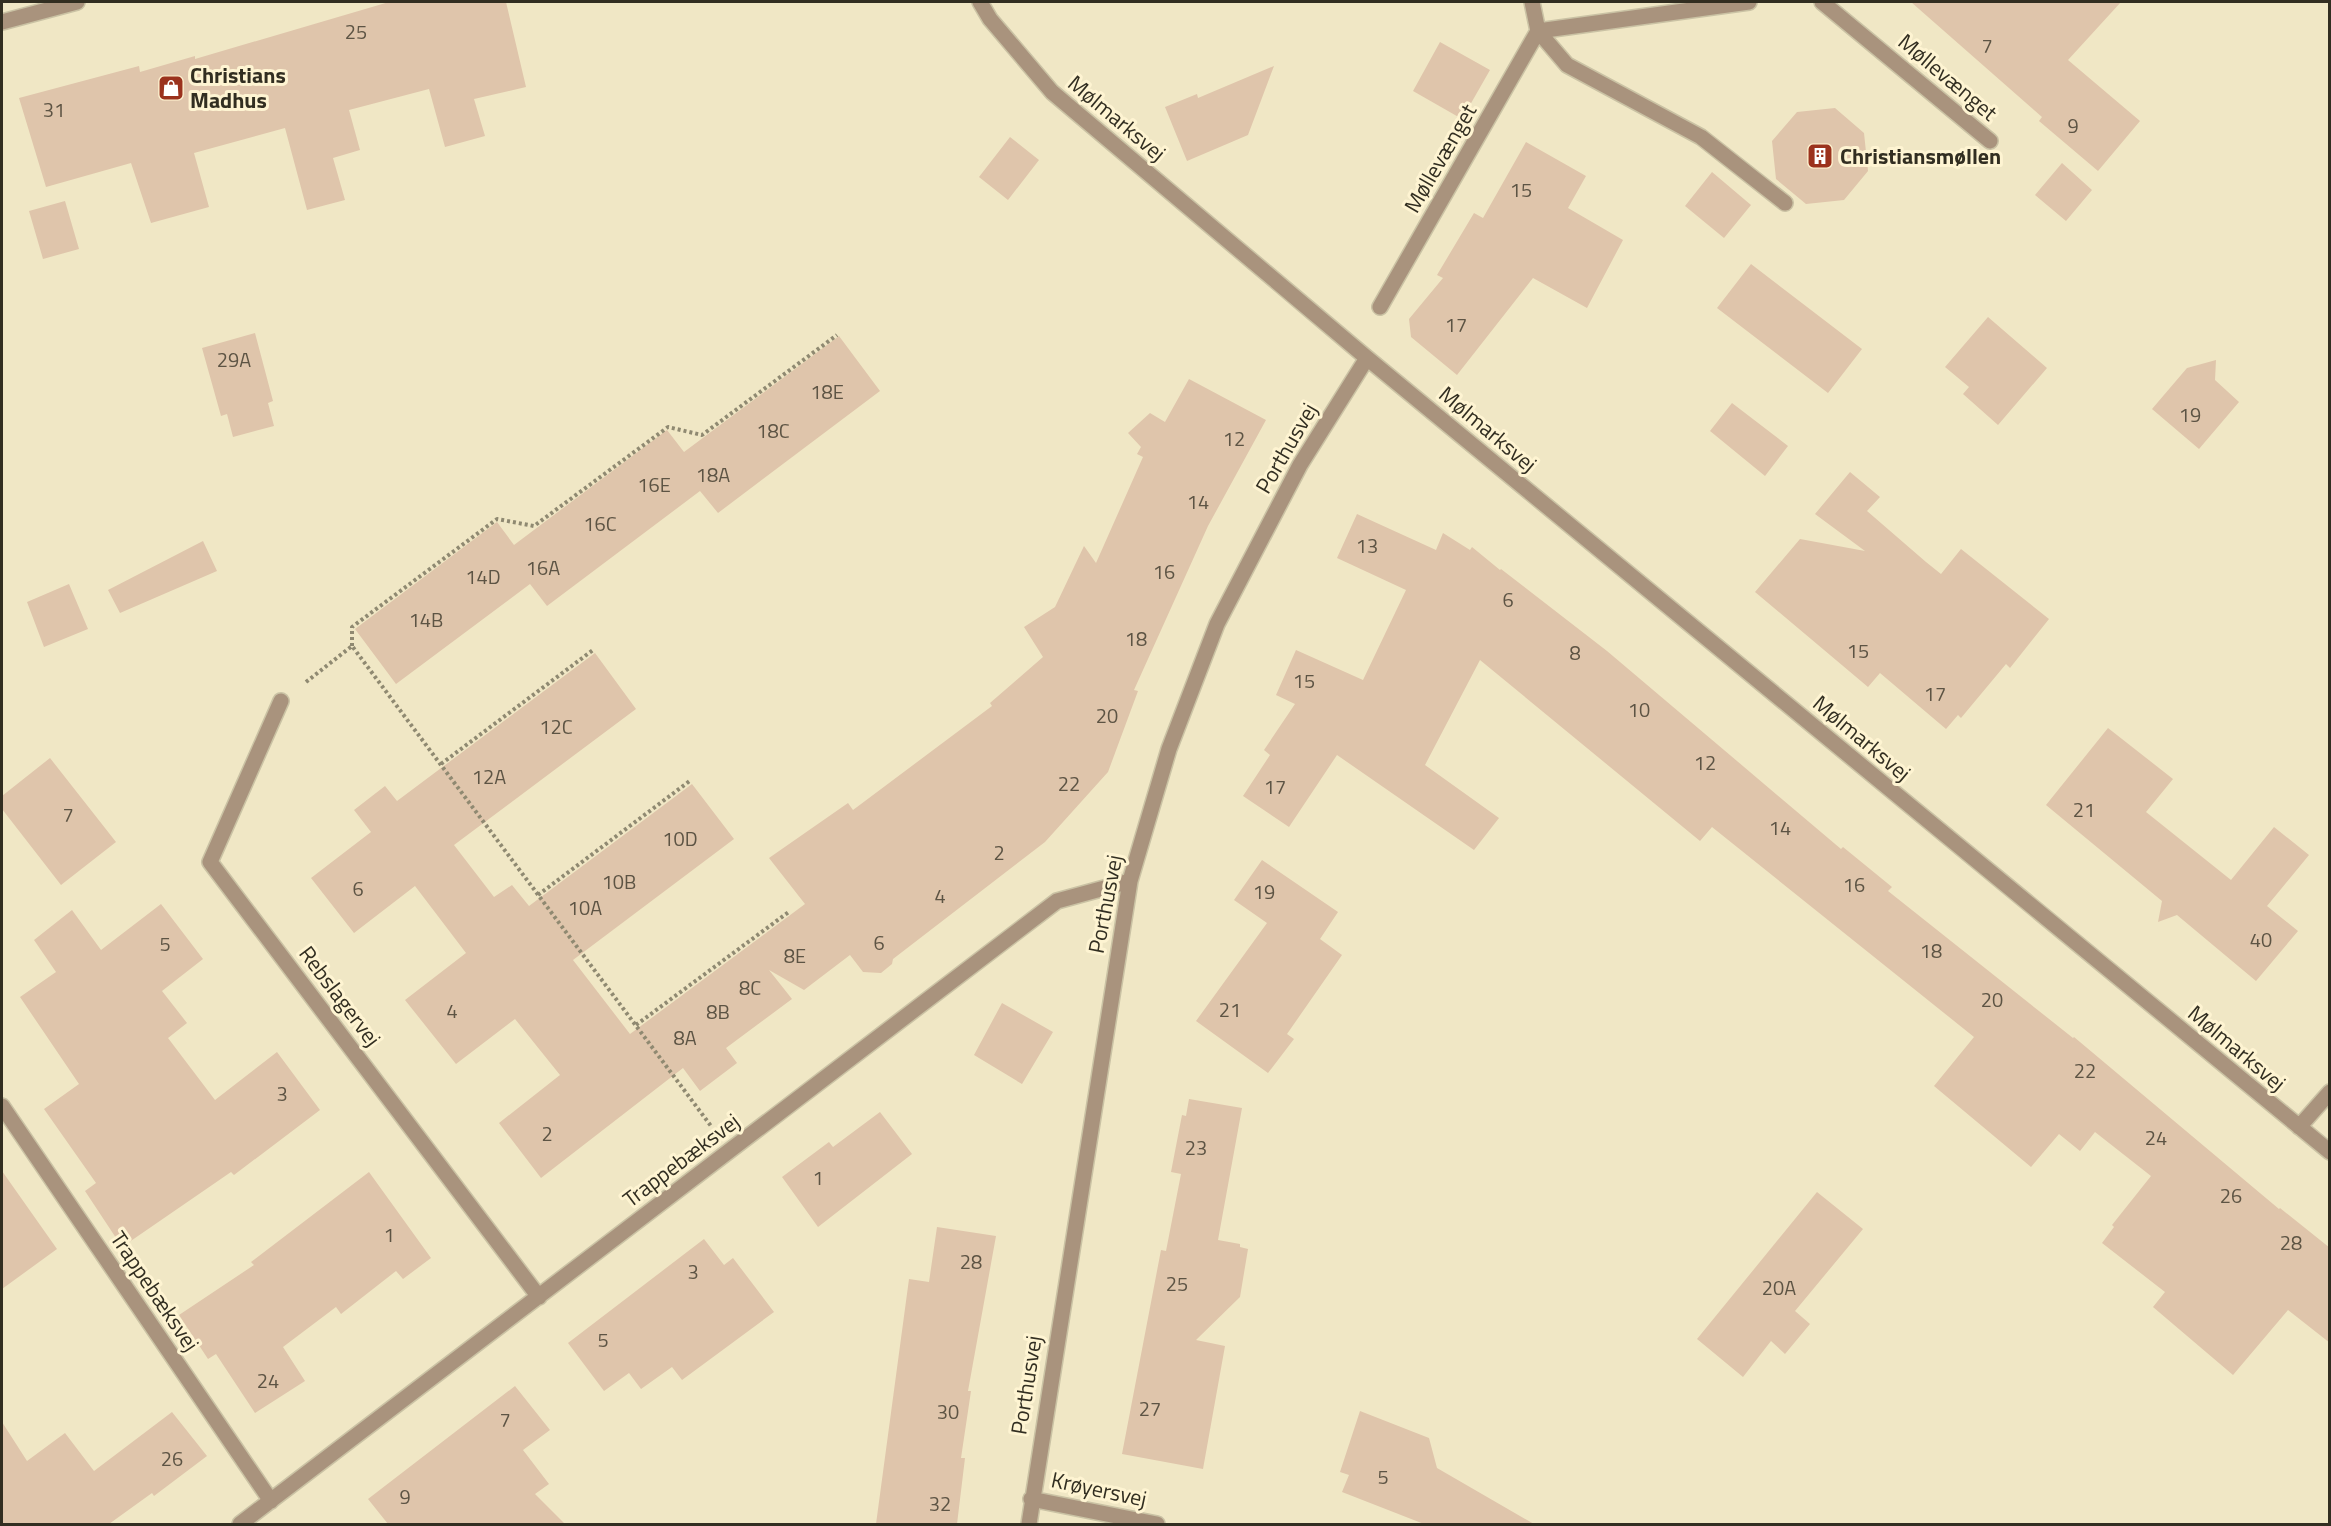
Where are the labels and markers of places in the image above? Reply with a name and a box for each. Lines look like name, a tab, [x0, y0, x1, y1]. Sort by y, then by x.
place label: Christians Madhus	[190, 58, 286, 117]
shop icon: Christians Madhus	[156, 73, 186, 103]
place label: Christiansmøllen	[1840, 139, 2001, 173]
building icon: Christiansmøllen	[1805, 141, 1835, 171]

